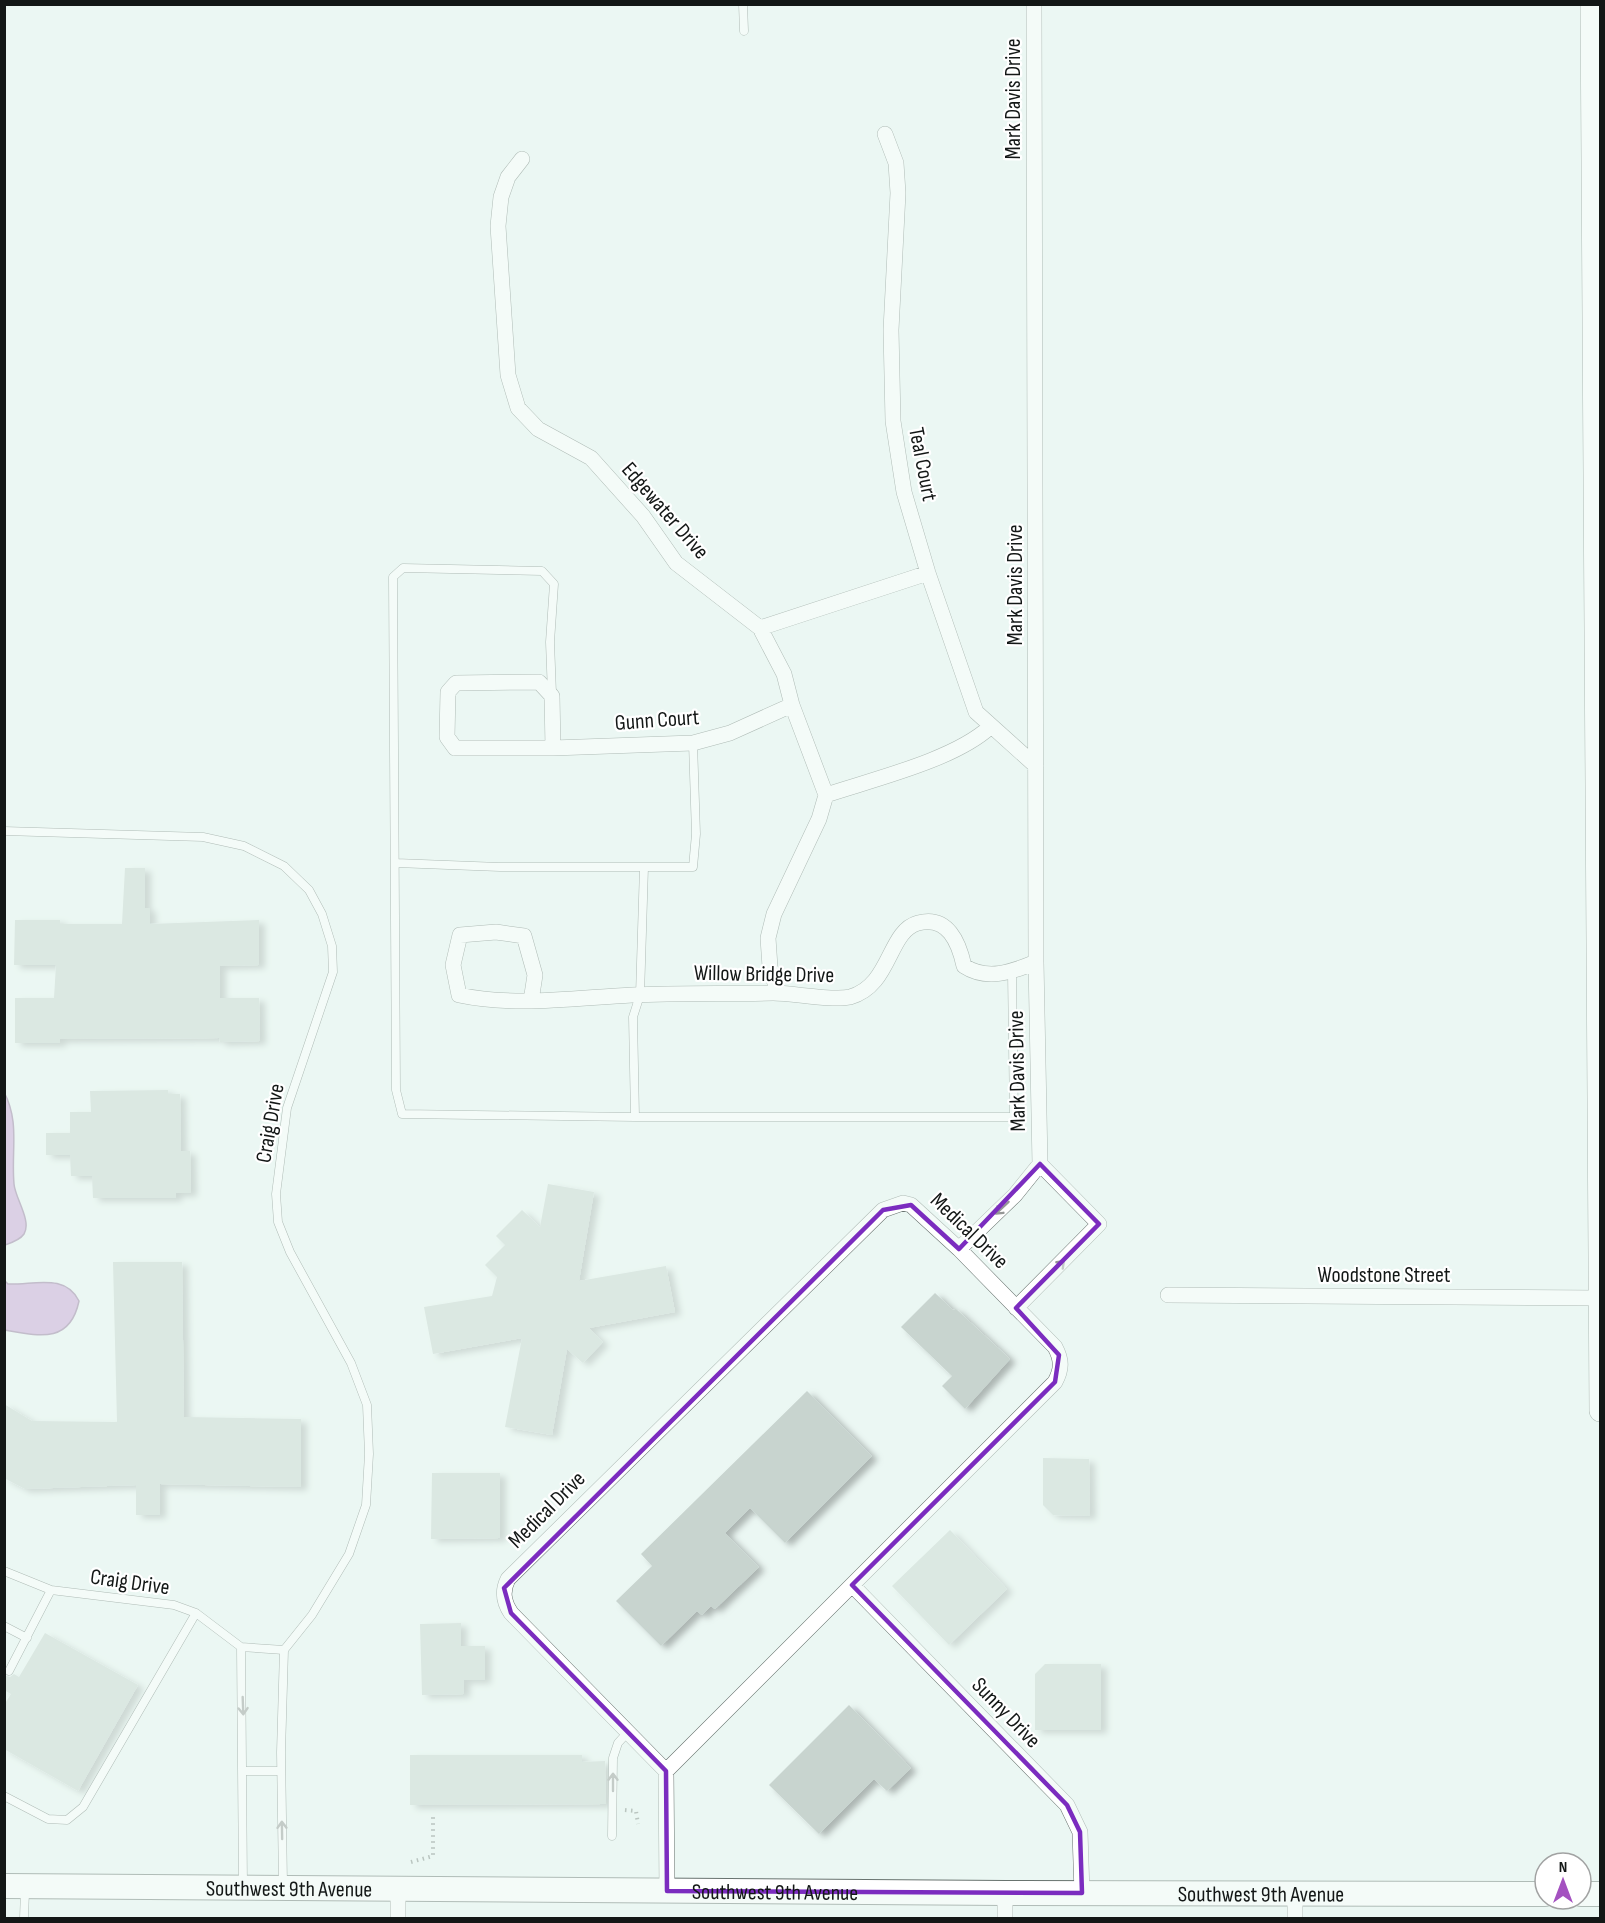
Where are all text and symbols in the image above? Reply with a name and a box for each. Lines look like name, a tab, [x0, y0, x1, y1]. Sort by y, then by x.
street label: Mark Davis Drive	[1000, 38, 1027, 160]
street label: Teal Court	[902, 425, 943, 504]
street label: Edgewater Drive	[615, 457, 714, 565]
street label: Mark Davis Drive	[1002, 524, 1029, 646]
street label: Gunn Court	[614, 704, 701, 737]
street label: Willow Bridge Drive	[694, 960, 834, 989]
street label: Mark Davis Drive	[1003, 1010, 1032, 1132]
street label: Craig Drive	[250, 1082, 291, 1165]
street label: Medical Drive	[924, 1187, 1014, 1275]
one-way arrow	[995, 1201, 1010, 1215]
one-way arrow	[1050, 1259, 1065, 1274]
street label: Woodstone Street	[1317, 1262, 1451, 1289]
street label: Medical Drive	[503, 1466, 591, 1554]
street label: Craig Drive	[88, 1564, 171, 1601]
street label: Sunny Drive	[966, 1672, 1046, 1754]
one-way arrow	[237, 1695, 248, 1715]
one-way arrow	[607, 1772, 618, 1792]
one-way arrow	[277, 1820, 288, 1840]
north arrow	[1533, 1851, 1593, 1911]
text: N	[1559, 1858, 1567, 1877]
street label: Southwest 9th Avenue	[206, 1875, 372, 1904]
street label: Southwest 9th Avenue	[692, 1879, 858, 1907]
street label: Southwest 9th Avenue	[1178, 1881, 1344, 1909]

